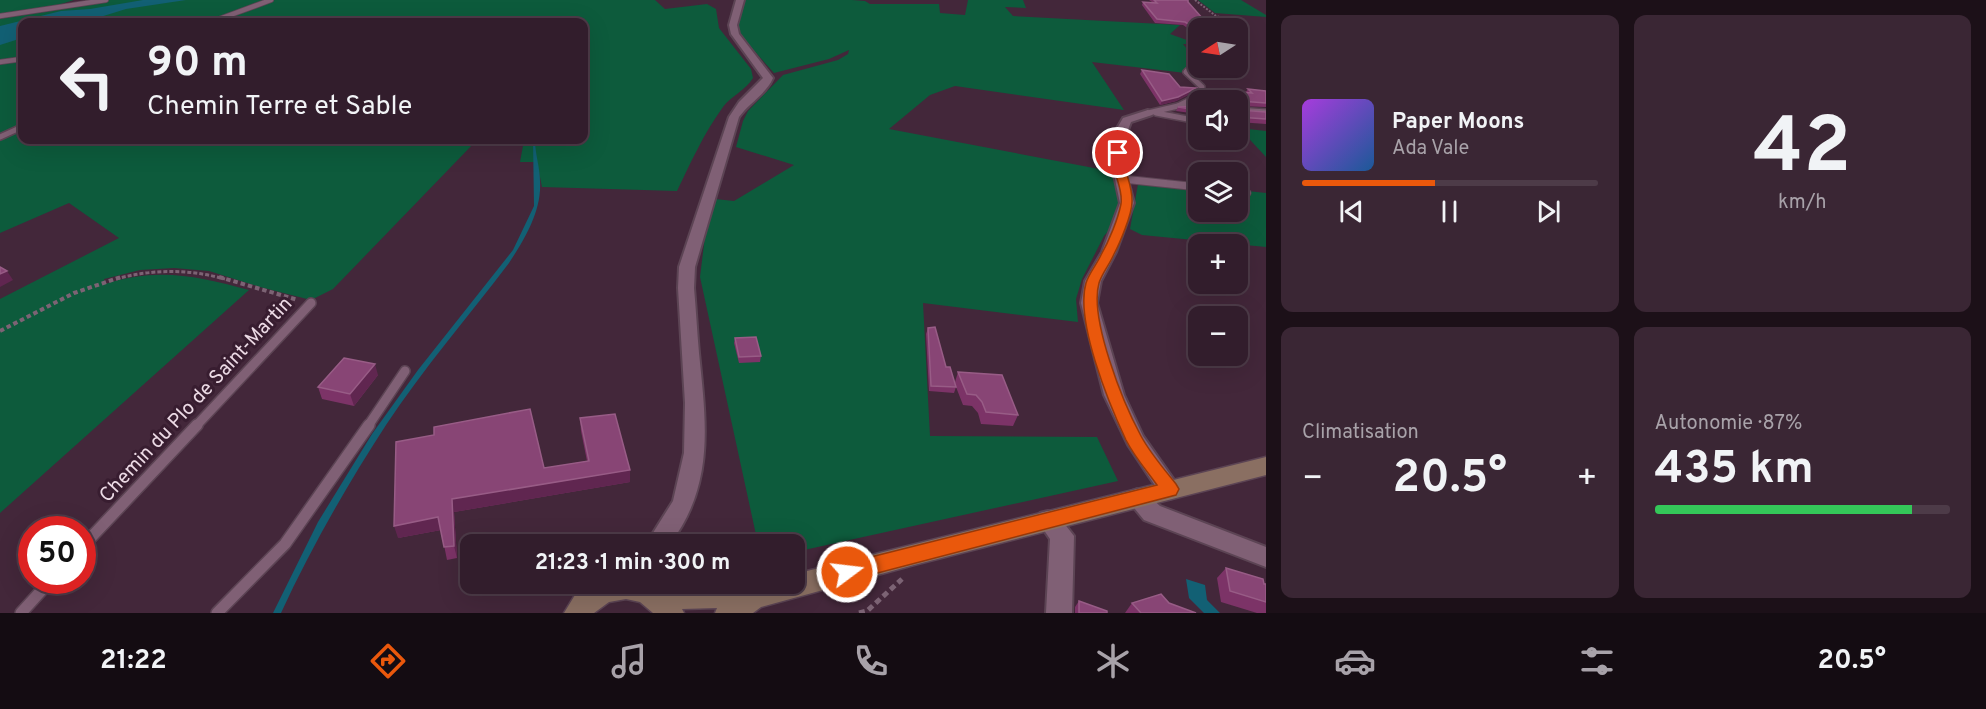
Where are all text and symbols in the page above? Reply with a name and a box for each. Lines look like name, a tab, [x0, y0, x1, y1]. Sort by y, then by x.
north arrow	[1188, 18, 1248, 78]
map controls	[1188, 18, 1248, 366]
text: 90 m	[147, 38, 248, 91]
icon: left	[48, 42, 126, 120]
text: Chemin Terre et Sable	[147, 90, 412, 124]
button: sound	[1188, 90, 1248, 150]
text: 42	[1753, 101, 1851, 200]
text: Paper Moons	[1392, 109, 1524, 136]
pin	[1092, 127, 1143, 178]
icon: arrive	[1101, 136, 1134, 169]
text: Ada Vale	[1392, 136, 1469, 162]
button: layers	[1188, 162, 1248, 222]
text: km/h	[1778, 190, 1827, 216]
icon: previous	[1335, 195, 1368, 228]
icon: pause	[1433, 195, 1466, 228]
icon: next	[1532, 195, 1565, 228]
button: +	[1188, 234, 1248, 294]
street label: Chemin du Plo de Saint-Martin	[94, 292, 299, 509]
button: −	[1188, 306, 1248, 366]
text: Autonomie · 87%	[1655, 411, 1802, 437]
text: Climatisation	[1302, 420, 1419, 446]
text: 435 km	[1655, 442, 1814, 499]
text: 20.5°	[1393, 451, 1507, 508]
text: −	[1302, 459, 1323, 501]
text: +	[1576, 459, 1597, 501]
speed limit sign: 50	[18, 516, 96, 594]
position arrow	[815, 540, 879, 604]
text: 21:23 · 1 min · 300 m	[535, 550, 730, 577]
icon: directions	[367, 640, 409, 682]
icon: music	[608, 640, 650, 682]
icon: phone	[850, 640, 892, 682]
icon: climate	[1092, 640, 1134, 682]
icon: car	[1334, 640, 1376, 682]
icon: filters	[1576, 640, 1618, 682]
text: 21:22	[100, 644, 167, 678]
text: 20.5°	[1818, 644, 1886, 678]

